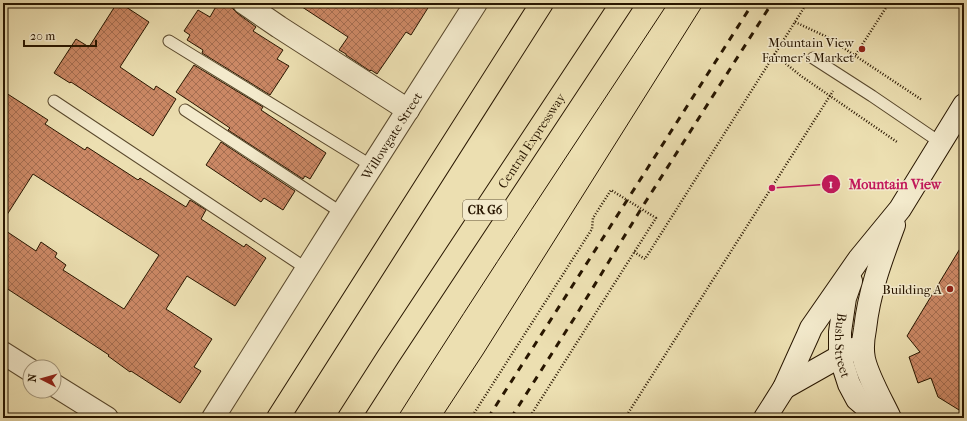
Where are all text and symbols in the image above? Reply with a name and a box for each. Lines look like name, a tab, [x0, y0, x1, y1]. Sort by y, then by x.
scale bar	[24, 22, 96, 48]
text: 20 m	[30, 29, 55, 43]
place label: Mountain View Farmer's Market	[762, 35, 854, 65]
marker: Mountain View Farmer's Market	[857, 44, 867, 54]
street label: Willowgate Street	[357, 89, 425, 183]
street label: Central Expressway	[494, 89, 569, 191]
callout: Mountain View	[821, 171, 949, 197]
text: Mountain View	[848, 176, 942, 193]
text: 1	[829, 177, 833, 191]
road number: CR G6	[463, 200, 507, 220]
place label: Building A	[882, 282, 943, 297]
marker: Building A	[945, 284, 955, 294]
street label: Bush Street	[832, 312, 854, 380]
north arrow	[22, 359, 62, 399]
text: N	[26, 373, 40, 383]

